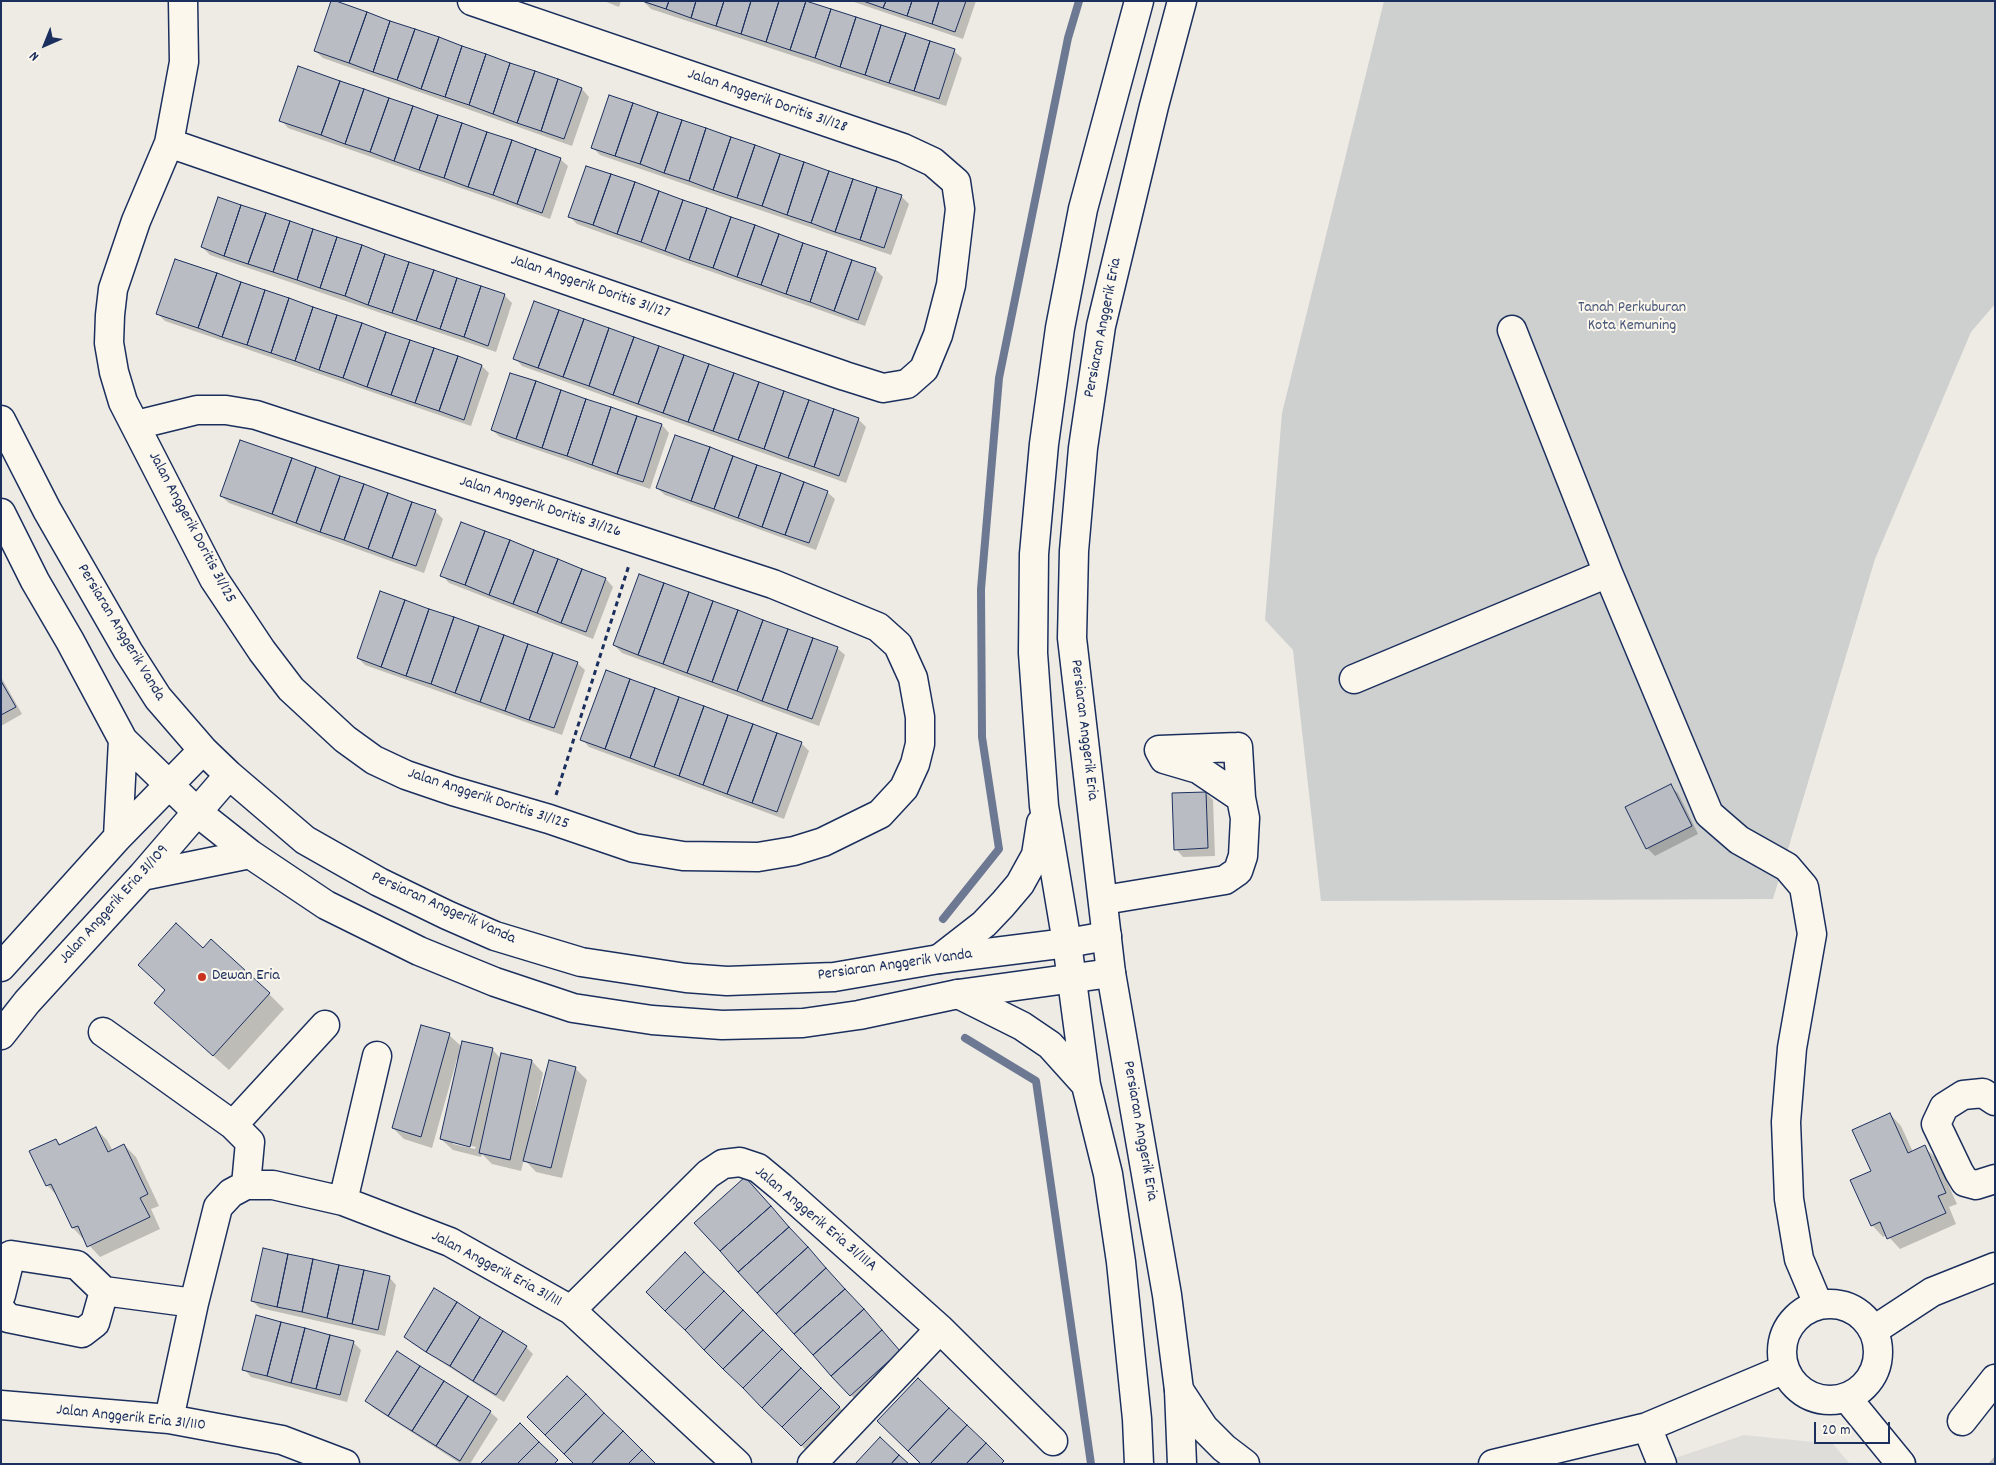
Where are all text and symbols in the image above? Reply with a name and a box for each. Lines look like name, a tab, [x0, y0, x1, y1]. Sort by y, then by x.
north arrow	[20, 20, 70, 70]
text: N	[25, 46, 44, 65]
street label: Jalan Anggerik Doritis 31/128	[685, 66, 849, 138]
street label: Jalan Anggerik Doritis 31/127	[508, 252, 672, 324]
street label: Persiaran Anggerik Eria	[1081, 257, 1127, 399]
park label: Tanah Perkuburan Kota Kemuning	[1578, 299, 1686, 337]
street label: Jalan Anggerik Doritis 31/125	[143, 449, 239, 607]
street label: Jalan Anggerik Doritis 31/126	[457, 473, 623, 543]
street label: Persiaran Anggerik Vanda	[72, 561, 168, 705]
street label: Persiaran Anggerik Eria	[1065, 658, 1101, 802]
street label: Jalan Anggerik Doritis 31/125	[405, 765, 571, 835]
street label: Jalan Anggerik Eria 31/109	[56, 841, 174, 969]
street label: Persiaran Anggerik Vanda	[368, 869, 518, 949]
street label: Persiaran Anggerik Vanda	[817, 946, 973, 986]
place label: Dewan Eria	[212, 967, 280, 987]
marker: Dewan Eria	[196, 971, 208, 983]
street label: Persiaran Anggerik Eria	[1117, 1060, 1161, 1202]
street label: Jalan Anggerik Eria 31/111A	[750, 1163, 880, 1277]
street label: Jalan Anggerik Eria 31/111	[428, 1228, 564, 1312]
street label: Jalan Anggerik Eria 31/110	[55, 1402, 207, 1436]
scale bar	[1816, 1412, 1892, 1444]
text: 20 m	[1822, 1420, 1850, 1442]

